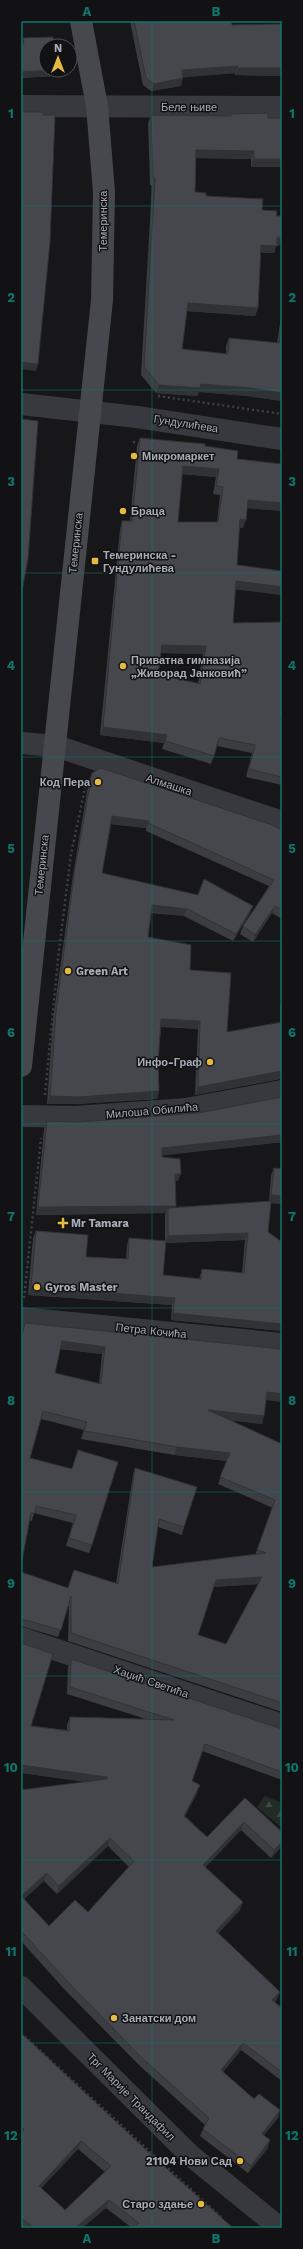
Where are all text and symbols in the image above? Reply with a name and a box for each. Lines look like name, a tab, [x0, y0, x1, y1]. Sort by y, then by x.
text: A	[83, 4, 92, 19]
text: B	[212, 4, 221, 19]
north arrow	[38, 38, 78, 78]
text: N	[54, 42, 62, 55]
street label: Беле њиве	[161, 101, 217, 114]
text: 1	[8, 106, 14, 121]
text: 1	[289, 106, 295, 121]
street label: Темеринска	[97, 190, 110, 251]
text: 2	[7, 290, 15, 305]
text: 2	[288, 290, 296, 305]
street label: Гундулићева	[153, 412, 220, 436]
place label: Микромаркет	[142, 450, 215, 463]
marker: Микромаркет	[129, 451, 139, 461]
text: 3	[7, 474, 15, 489]
text: 3	[288, 474, 296, 489]
place label: Браца	[131, 505, 166, 518]
marker: Браца	[118, 506, 128, 516]
street label: Темеринска	[66, 511, 86, 574]
place label: Темеринска - Гундулићева	[103, 549, 176, 575]
marker: Темеринска - Гундулићева	[90, 556, 100, 566]
place label: Приватна гимназија „Живорад Јанковић”	[131, 654, 247, 680]
text: 4	[7, 658, 16, 673]
text: 4	[288, 658, 297, 673]
marker: Приватна гимназија „Живорад Јанковић”	[118, 661, 128, 671]
street label: Алмашка	[144, 771, 194, 799]
place label: Код Пера	[40, 776, 91, 789]
marker: Код Пера	[93, 777, 103, 787]
street label: Темеринска	[32, 833, 52, 896]
text: 5	[7, 841, 15, 856]
text: 5	[288, 841, 296, 856]
place label: Green Art	[76, 965, 128, 978]
marker: Green Art	[63, 966, 73, 976]
text: 6	[7, 1025, 15, 1040]
text: 6	[288, 1025, 296, 1040]
place label: Инфо-Граф	[137, 1056, 202, 1069]
marker: Инфо-Граф	[205, 1057, 215, 1067]
street label: Милоша Обилића	[105, 1100, 199, 1122]
text: 7	[7, 1209, 15, 1224]
text: 7	[288, 1209, 296, 1224]
place label: Mr Tamara	[71, 1217, 129, 1230]
marker: Mr Tamara	[58, 1218, 68, 1228]
place label: Gyros Master	[45, 1281, 118, 1294]
marker: Gyros Master	[32, 1282, 42, 1292]
street label: Петра Кочића	[115, 1321, 188, 1341]
text: 8	[7, 1393, 15, 1408]
text: 8	[288, 1393, 296, 1408]
text: 9	[7, 1576, 15, 1591]
text: 9	[288, 1576, 296, 1591]
street label: Хаџић Светића	[112, 1663, 191, 1701]
text: 10	[4, 1760, 18, 1775]
text: 10	[285, 1760, 299, 1775]
text: 11	[5, 1944, 17, 1959]
text: 11	[286, 1944, 298, 1959]
place label: Занатски дом	[122, 2012, 196, 2025]
marker: Занатски дом	[109, 2013, 119, 2023]
street label: Трг Марије Трандафил	[84, 2050, 178, 2144]
text: 12	[4, 2128, 18, 2143]
text: 12	[285, 2128, 299, 2143]
place label: 21104 Нови Сад	[146, 2155, 232, 2168]
marker: 21104 Нови Сад	[235, 2156, 245, 2166]
place label: Старо здање	[122, 2198, 193, 2211]
marker: Старо здање	[196, 2199, 206, 2209]
text: A	[83, 2231, 92, 2246]
text: B	[212, 2231, 221, 2246]

